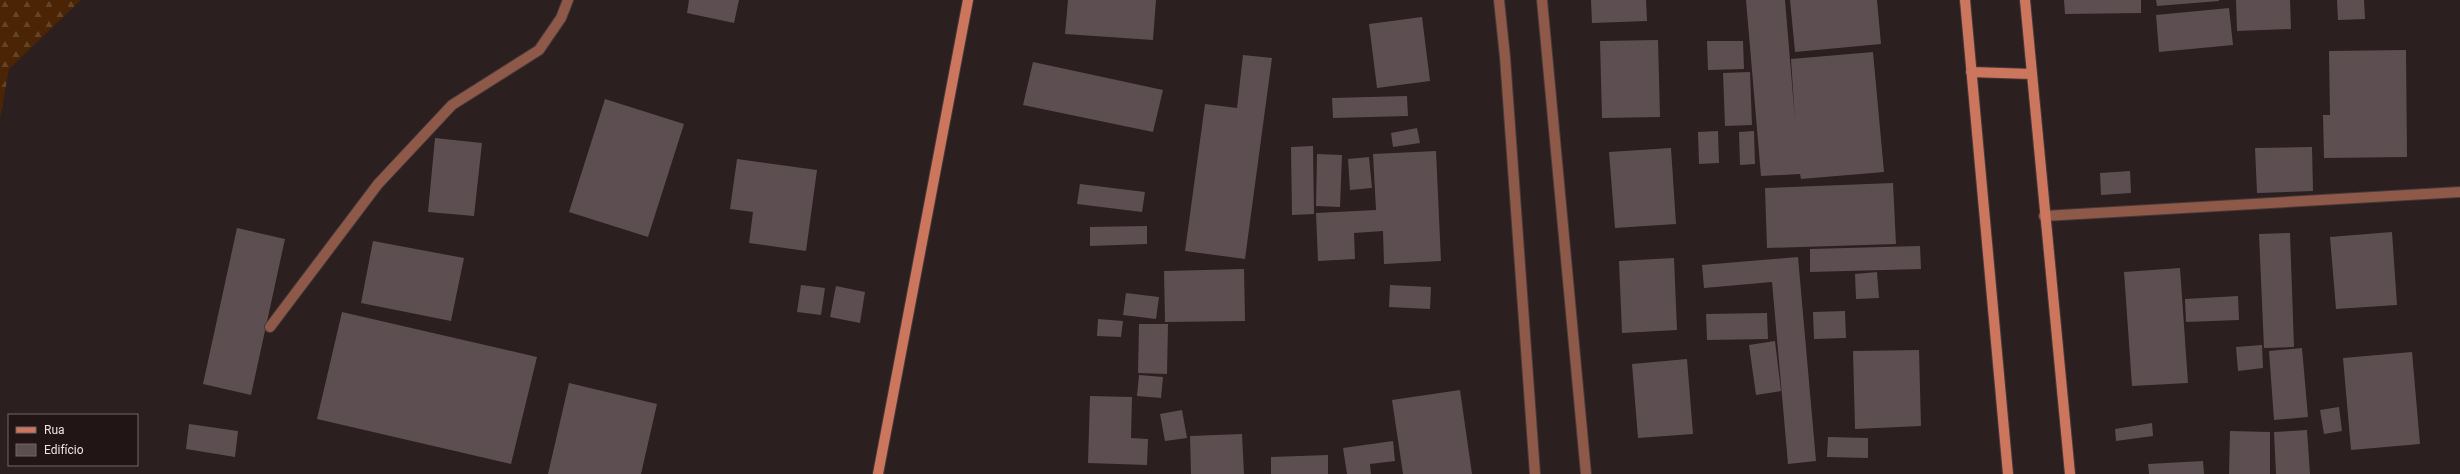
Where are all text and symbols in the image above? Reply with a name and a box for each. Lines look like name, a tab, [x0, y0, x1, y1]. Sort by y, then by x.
legend	[8, 414, 138, 466]
text: Rua	[44, 423, 65, 437]
text: Edifício	[44, 443, 84, 457]

